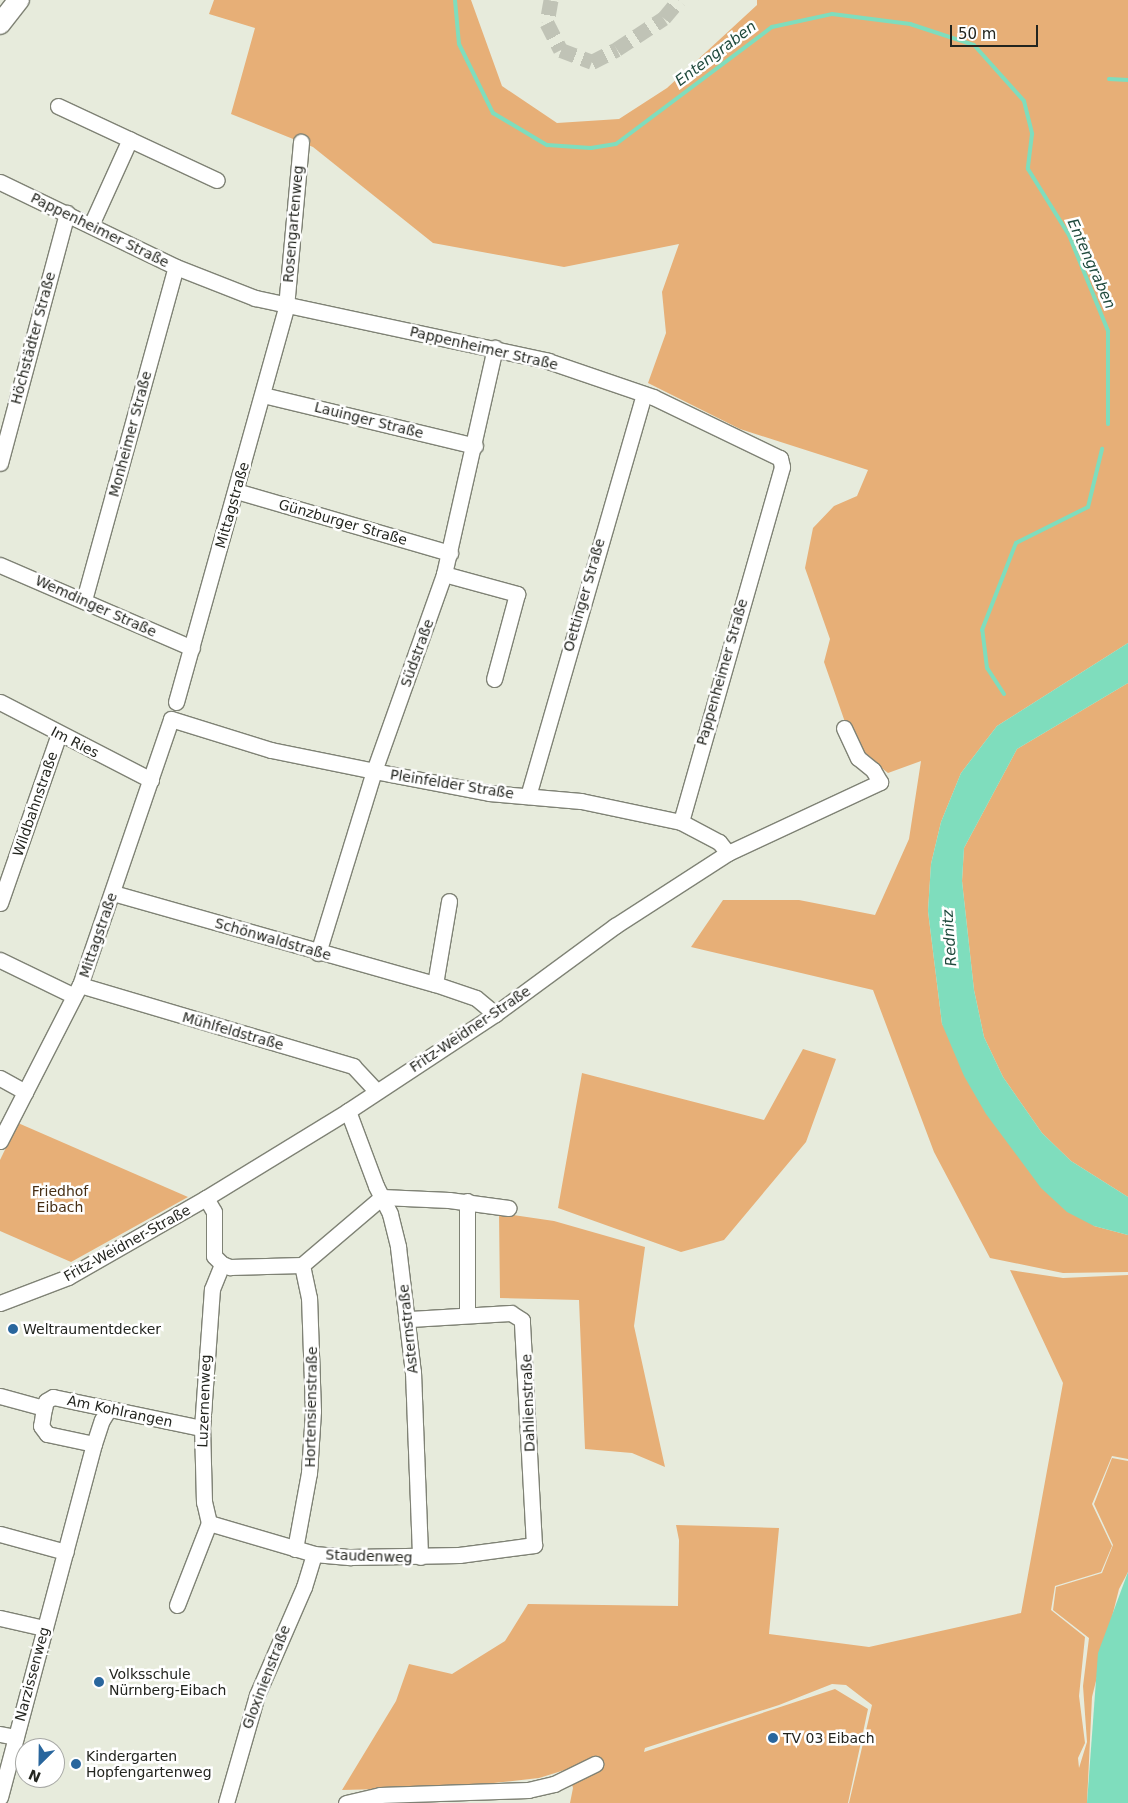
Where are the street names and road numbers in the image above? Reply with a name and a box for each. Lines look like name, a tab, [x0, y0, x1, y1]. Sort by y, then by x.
street label: Rosengartenweg	[280, 165, 306, 283]
street label: Pappenheimer Straße	[28, 189, 172, 271]
street label: Höchstädter Straße	[7, 270, 59, 406]
street label: Pappenheimer Straße	[408, 323, 560, 373]
street label: Monheimer Straße	[105, 369, 155, 499]
street label: Lauinger Straße	[313, 398, 425, 442]
street label: Mittagstraße	[212, 460, 252, 550]
street label: Günzburger Straße	[277, 496, 409, 548]
street label: Oettinger Straße	[560, 536, 608, 654]
street label: Wemdinger Straße	[33, 572, 159, 640]
street label: Pappenheimer Straße	[693, 597, 751, 747]
street label: Südstraße	[397, 617, 437, 689]
street label: Im Ries	[48, 723, 102, 761]
street label: Wildbahnstraße	[9, 749, 61, 859]
street label: Pleinfelder Straße	[389, 766, 515, 802]
street label: Mittagstraße	[76, 890, 120, 980]
street label: Schönwaldstraße	[213, 914, 333, 964]
street label: Fritz-Weidner-Straße	[406, 982, 534, 1076]
street label: Mühlfeldstraße	[180, 1009, 286, 1053]
street label: Fritz-Weidner-Straße	[61, 1201, 193, 1285]
street label: Asternstraße	[395, 1283, 421, 1375]
street label: Hortensienstraße	[302, 1346, 320, 1468]
street label: Luzernenweg	[194, 1354, 214, 1448]
street label: Dahlienstraße	[518, 1354, 538, 1452]
street label: Am Kohlrangen	[66, 1392, 174, 1430]
street label: Staudenweg	[325, 1546, 413, 1566]
street label: Gloxinienstraße	[238, 1623, 294, 1731]
street label: Narzissenweg	[11, 1625, 53, 1723]

